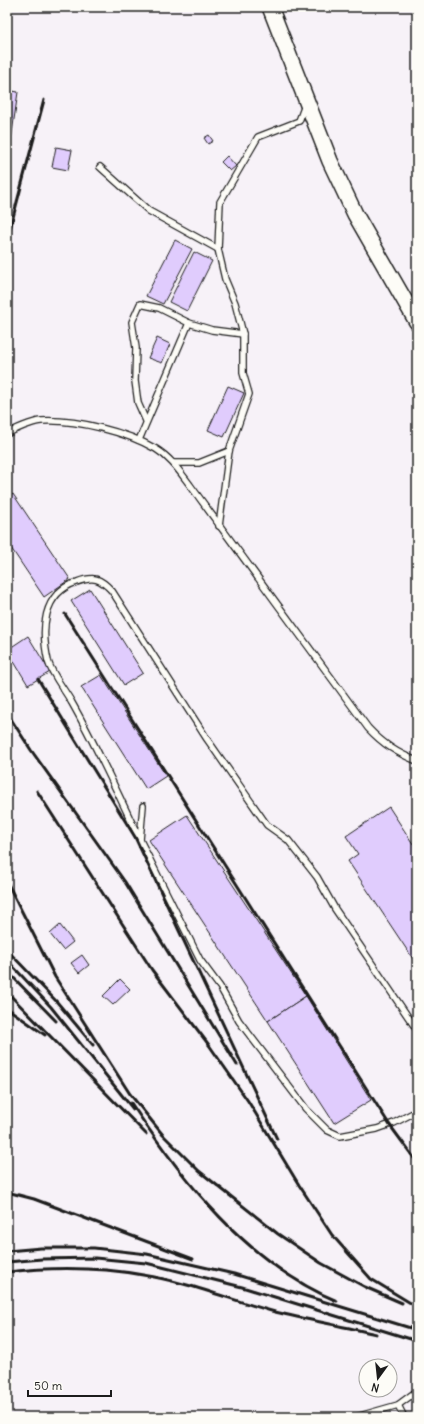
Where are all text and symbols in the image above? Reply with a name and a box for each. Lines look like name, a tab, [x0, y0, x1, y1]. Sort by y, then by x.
north arrow	[358, 1358, 398, 1398]
scale bar	[28, 1372, 111, 1398]
text: 50 m	[34, 1378, 63, 1393]
text: N	[370, 1380, 381, 1395]

